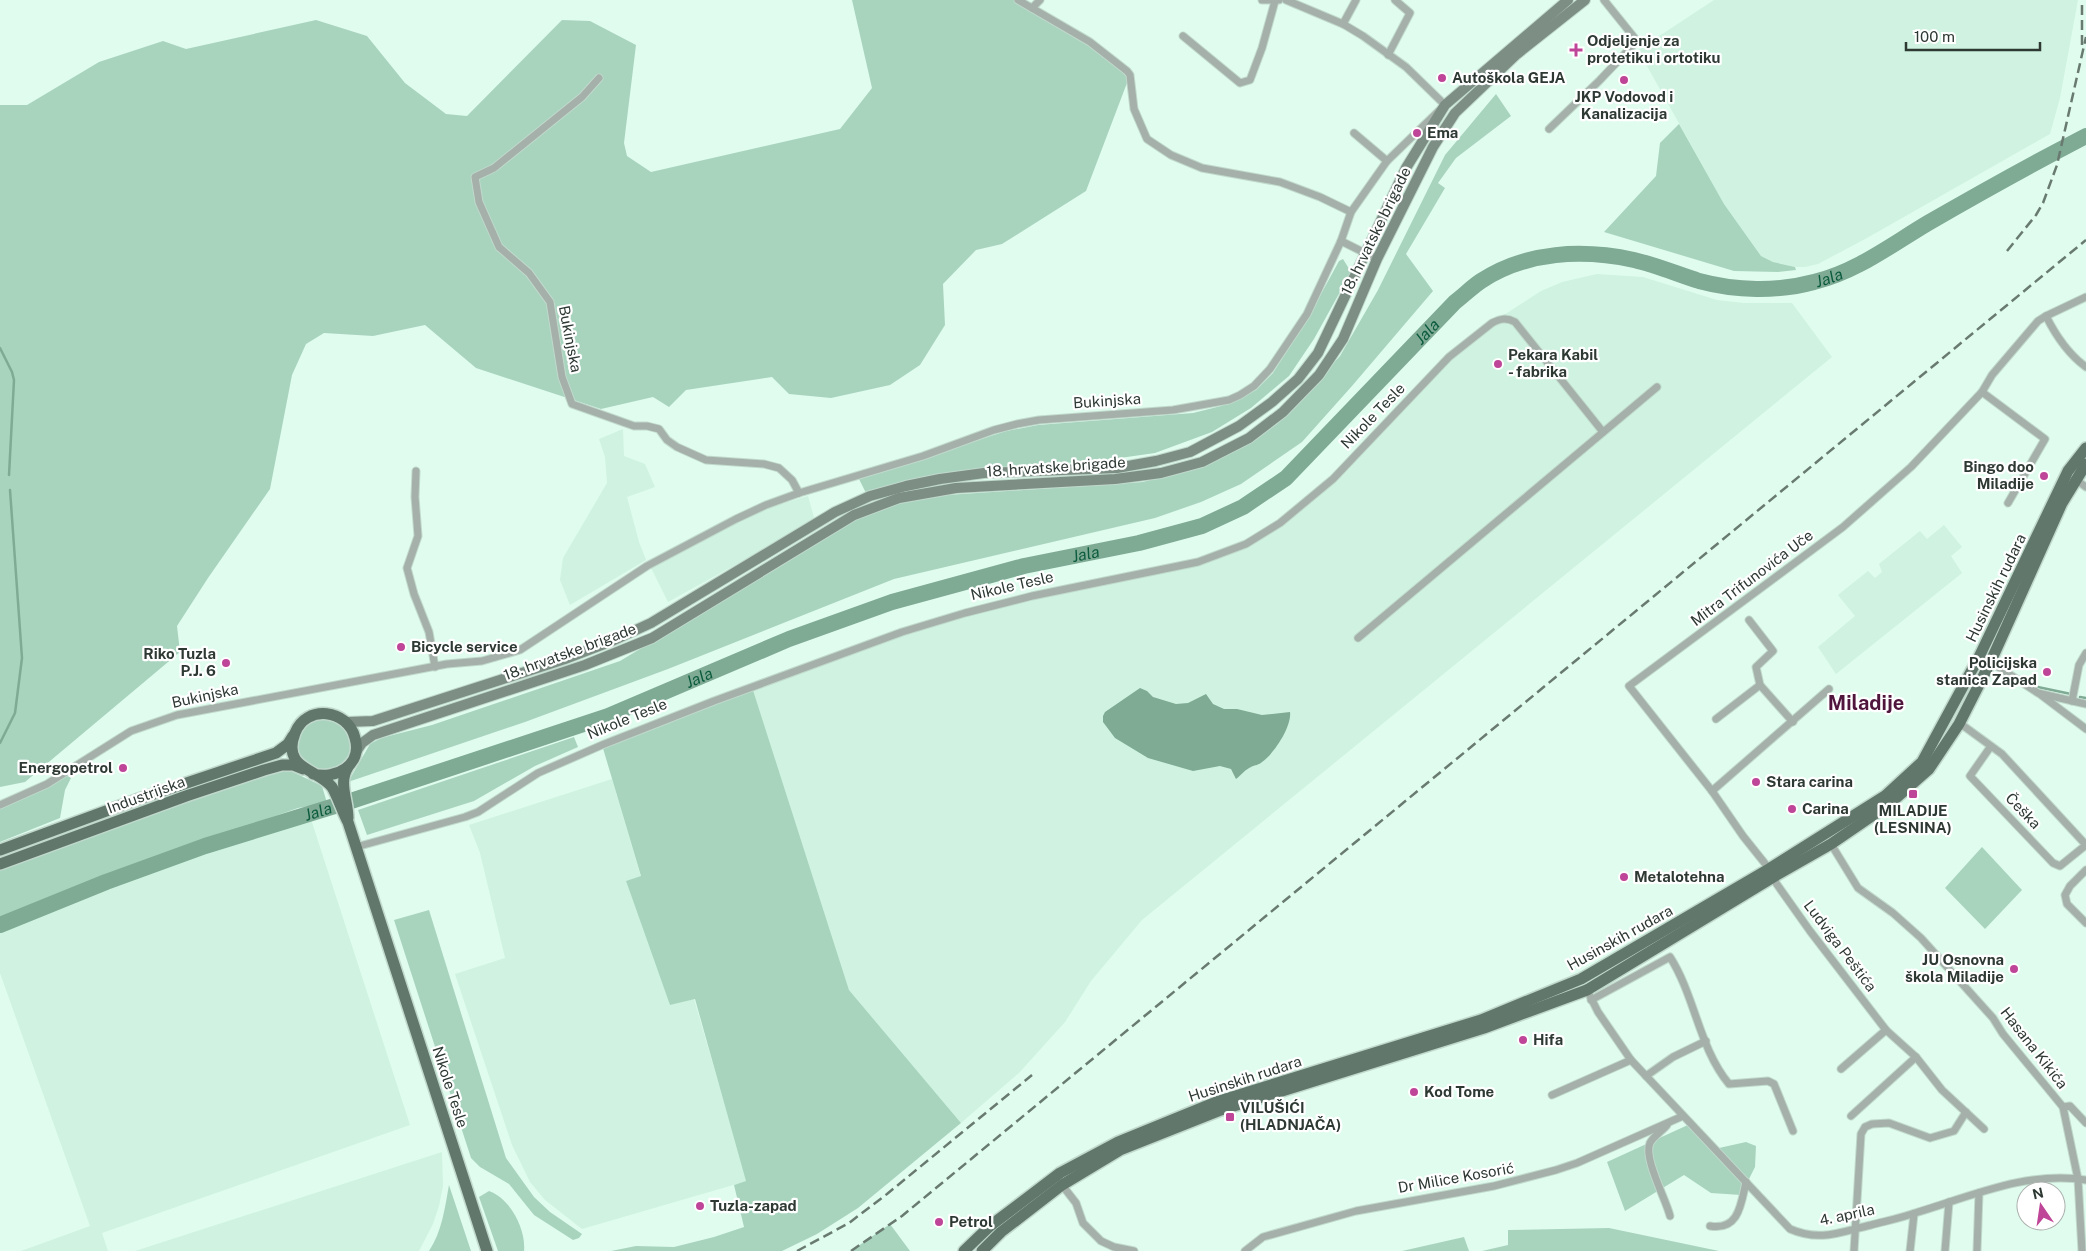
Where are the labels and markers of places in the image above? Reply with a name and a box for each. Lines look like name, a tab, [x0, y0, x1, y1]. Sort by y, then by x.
place label: Odjeljenje za protetiku i ortotiku	[1587, 32, 1720, 66]
marker: Odjeljenje za protetiku i ortotiku	[1569, 43, 1583, 57]
place label: Autoškola GEJA	[1452, 69, 1565, 86]
marker: Autoškola GEJA	[1436, 72, 1448, 84]
marker: JKP Vodovod i Kanalizacija	[1618, 74, 1630, 86]
place label: JKP Vodovod i Kanalizacija	[1575, 88, 1673, 122]
place label: Ema	[1427, 124, 1458, 141]
marker: Ema	[1411, 127, 1423, 139]
place label: Pekara Kabil - fabrika	[1508, 346, 1598, 380]
marker: Pekara Kabil - fabrika	[1492, 358, 1504, 370]
place label: Bingo doo Miladije	[1963, 458, 2034, 492]
marker: Bingo doo Miladije	[2038, 470, 2050, 482]
place label: Bicycle service	[411, 638, 518, 655]
marker: Bicycle service	[395, 641, 407, 653]
place label: Riko Tuzla P.J. 6	[143, 645, 216, 679]
place label: Policijska stanica Zapad	[1936, 654, 2037, 688]
marker: Riko Tuzla P.J. 6	[220, 657, 232, 669]
marker: Policijska stanica Zapad	[2041, 666, 2053, 678]
place label: Energopetrol	[19, 759, 113, 776]
marker: Energopetrol	[117, 762, 129, 774]
place label: Stara carina	[1766, 773, 1853, 790]
marker: Stara carina	[1750, 776, 1762, 788]
marker: MILADIJE (LESNINA)	[1907, 788, 1919, 800]
place label: Carina	[1802, 800, 1849, 817]
place label: MILADIJE (LESNINA)	[1874, 802, 1952, 836]
marker: Carina	[1786, 803, 1798, 815]
place label: Metalotehna	[1634, 868, 1724, 885]
marker: Metalotehna	[1618, 871, 1630, 883]
place label: JU Osnovna škola Miladije	[1905, 951, 2004, 985]
marker: JU Osnovna škola Miladije	[2008, 963, 2020, 975]
place label: Hifa	[1533, 1031, 1563, 1048]
marker: Hifa	[1517, 1034, 1529, 1046]
place label: Kod Tome	[1424, 1083, 1494, 1100]
marker: Kod Tome	[1408, 1086, 1420, 1098]
place label: VILUŠIĆI (HLADNJAČA)	[1240, 1099, 1341, 1133]
marker: VILUŠIĆI (HLADNJAČA)	[1224, 1111, 1236, 1123]
place label: Tuzla-zapad	[710, 1197, 797, 1214]
marker: Tuzla-zapad	[694, 1200, 706, 1212]
place label: Petrol	[949, 1213, 993, 1230]
marker: Petrol	[933, 1216, 945, 1228]

